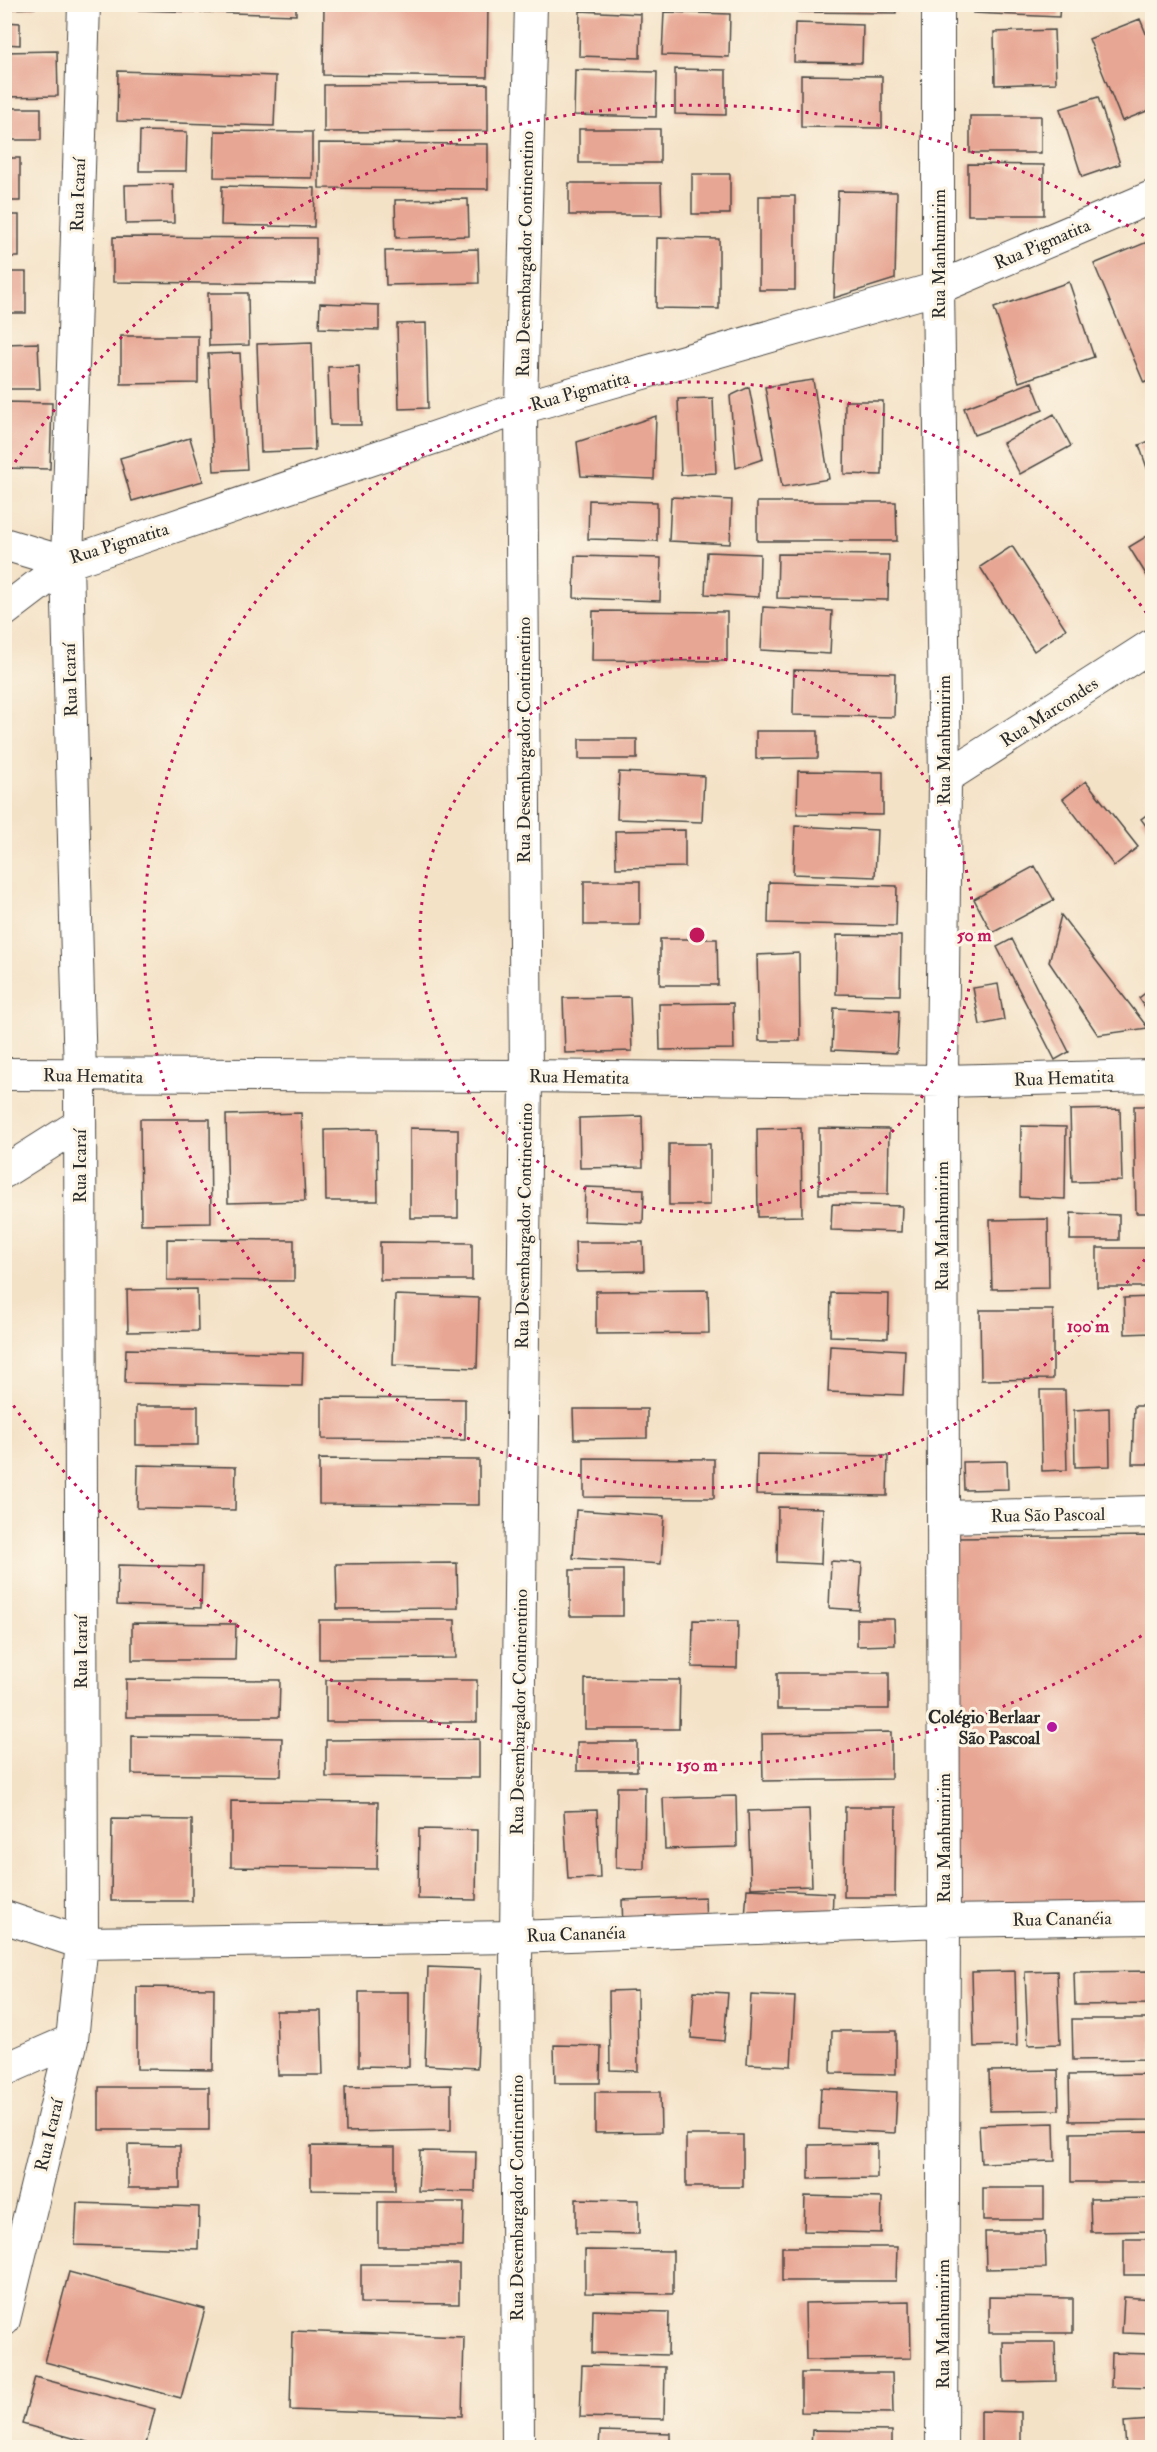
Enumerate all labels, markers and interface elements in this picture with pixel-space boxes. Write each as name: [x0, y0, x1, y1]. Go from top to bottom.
street label: Rua Desembargador Continentino: [512, 130, 539, 377]
street label: Rua Icaraí: [66, 157, 91, 232]
street label: Rua Manhumirim: [928, 189, 951, 319]
street label: Rua Pigmatita: [991, 214, 1094, 275]
street label: Rua Pigmatita: [528, 366, 633, 417]
street label: Rua Pigmatita: [67, 517, 172, 569]
street label: Rua Desembargador Continentino: [513, 617, 536, 863]
street label: Rua Icaraí: [58, 641, 83, 717]
street label: Rua Marcondes: [996, 672, 1103, 753]
street label: Rua Manhumirim: [933, 675, 956, 805]
text: 50 m: [957, 924, 992, 947]
centre of rings: [687, 925, 707, 945]
street label: Rua Hematita: [43, 1064, 144, 1089]
street label: Rua Hematita: [529, 1065, 630, 1090]
street label: Rua Hematita: [1013, 1065, 1115, 1092]
street label: Rua Desembargador Continentino: [511, 1102, 538, 1349]
street label: Rua Icaraí: [69, 1128, 92, 1203]
street label: Rua Manhumirim: [931, 1161, 954, 1291]
text: 100 m: [1067, 1315, 1110, 1338]
street label: Rua São Pascoal: [991, 1503, 1106, 1528]
street label: Rua Desembargador Continentino: [506, 1588, 533, 1835]
street label: Rua Icaraí: [70, 1614, 93, 1689]
place label: Colégio Berlaar São Pascoal: [928, 1706, 1040, 1750]
marker: Colégio Berlaar São Pascoal: [1045, 1720, 1059, 1734]
text: 150 m: [676, 1754, 719, 1777]
street label: Rua Manhumirim: [933, 1773, 956, 1903]
street label: Rua Cananéia: [1012, 1907, 1112, 1932]
street label: Rua Cananéia: [526, 1921, 627, 1948]
street label: Rua Desembargador Continentino: [506, 2075, 529, 2321]
street label: Rua Icaraí: [30, 2095, 69, 2174]
street label: Rua Manhumirim: [932, 2259, 955, 2389]

